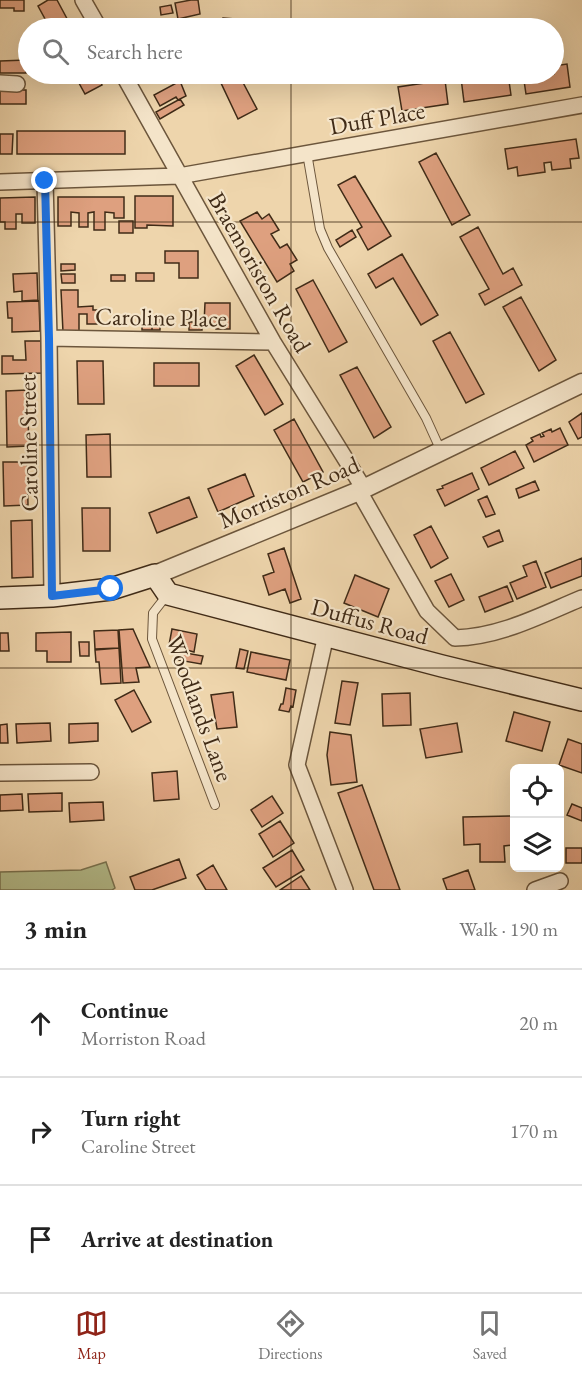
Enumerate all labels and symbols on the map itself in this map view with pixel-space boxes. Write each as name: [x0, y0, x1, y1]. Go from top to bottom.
street label: Duff Place: [327, 94, 427, 142]
route end: [31, 167, 57, 193]
street label: Braemoriston Road: [201, 186, 319, 359]
street label: Caroline Place: [95, 300, 227, 334]
street label: Caroline Street: [11, 374, 45, 512]
street label: Morriston Road: [214, 448, 365, 536]
route start: [97, 575, 123, 601]
street label: Duffus Road: [308, 591, 433, 652]
street label: Woodlands Lane: [159, 630, 241, 786]

